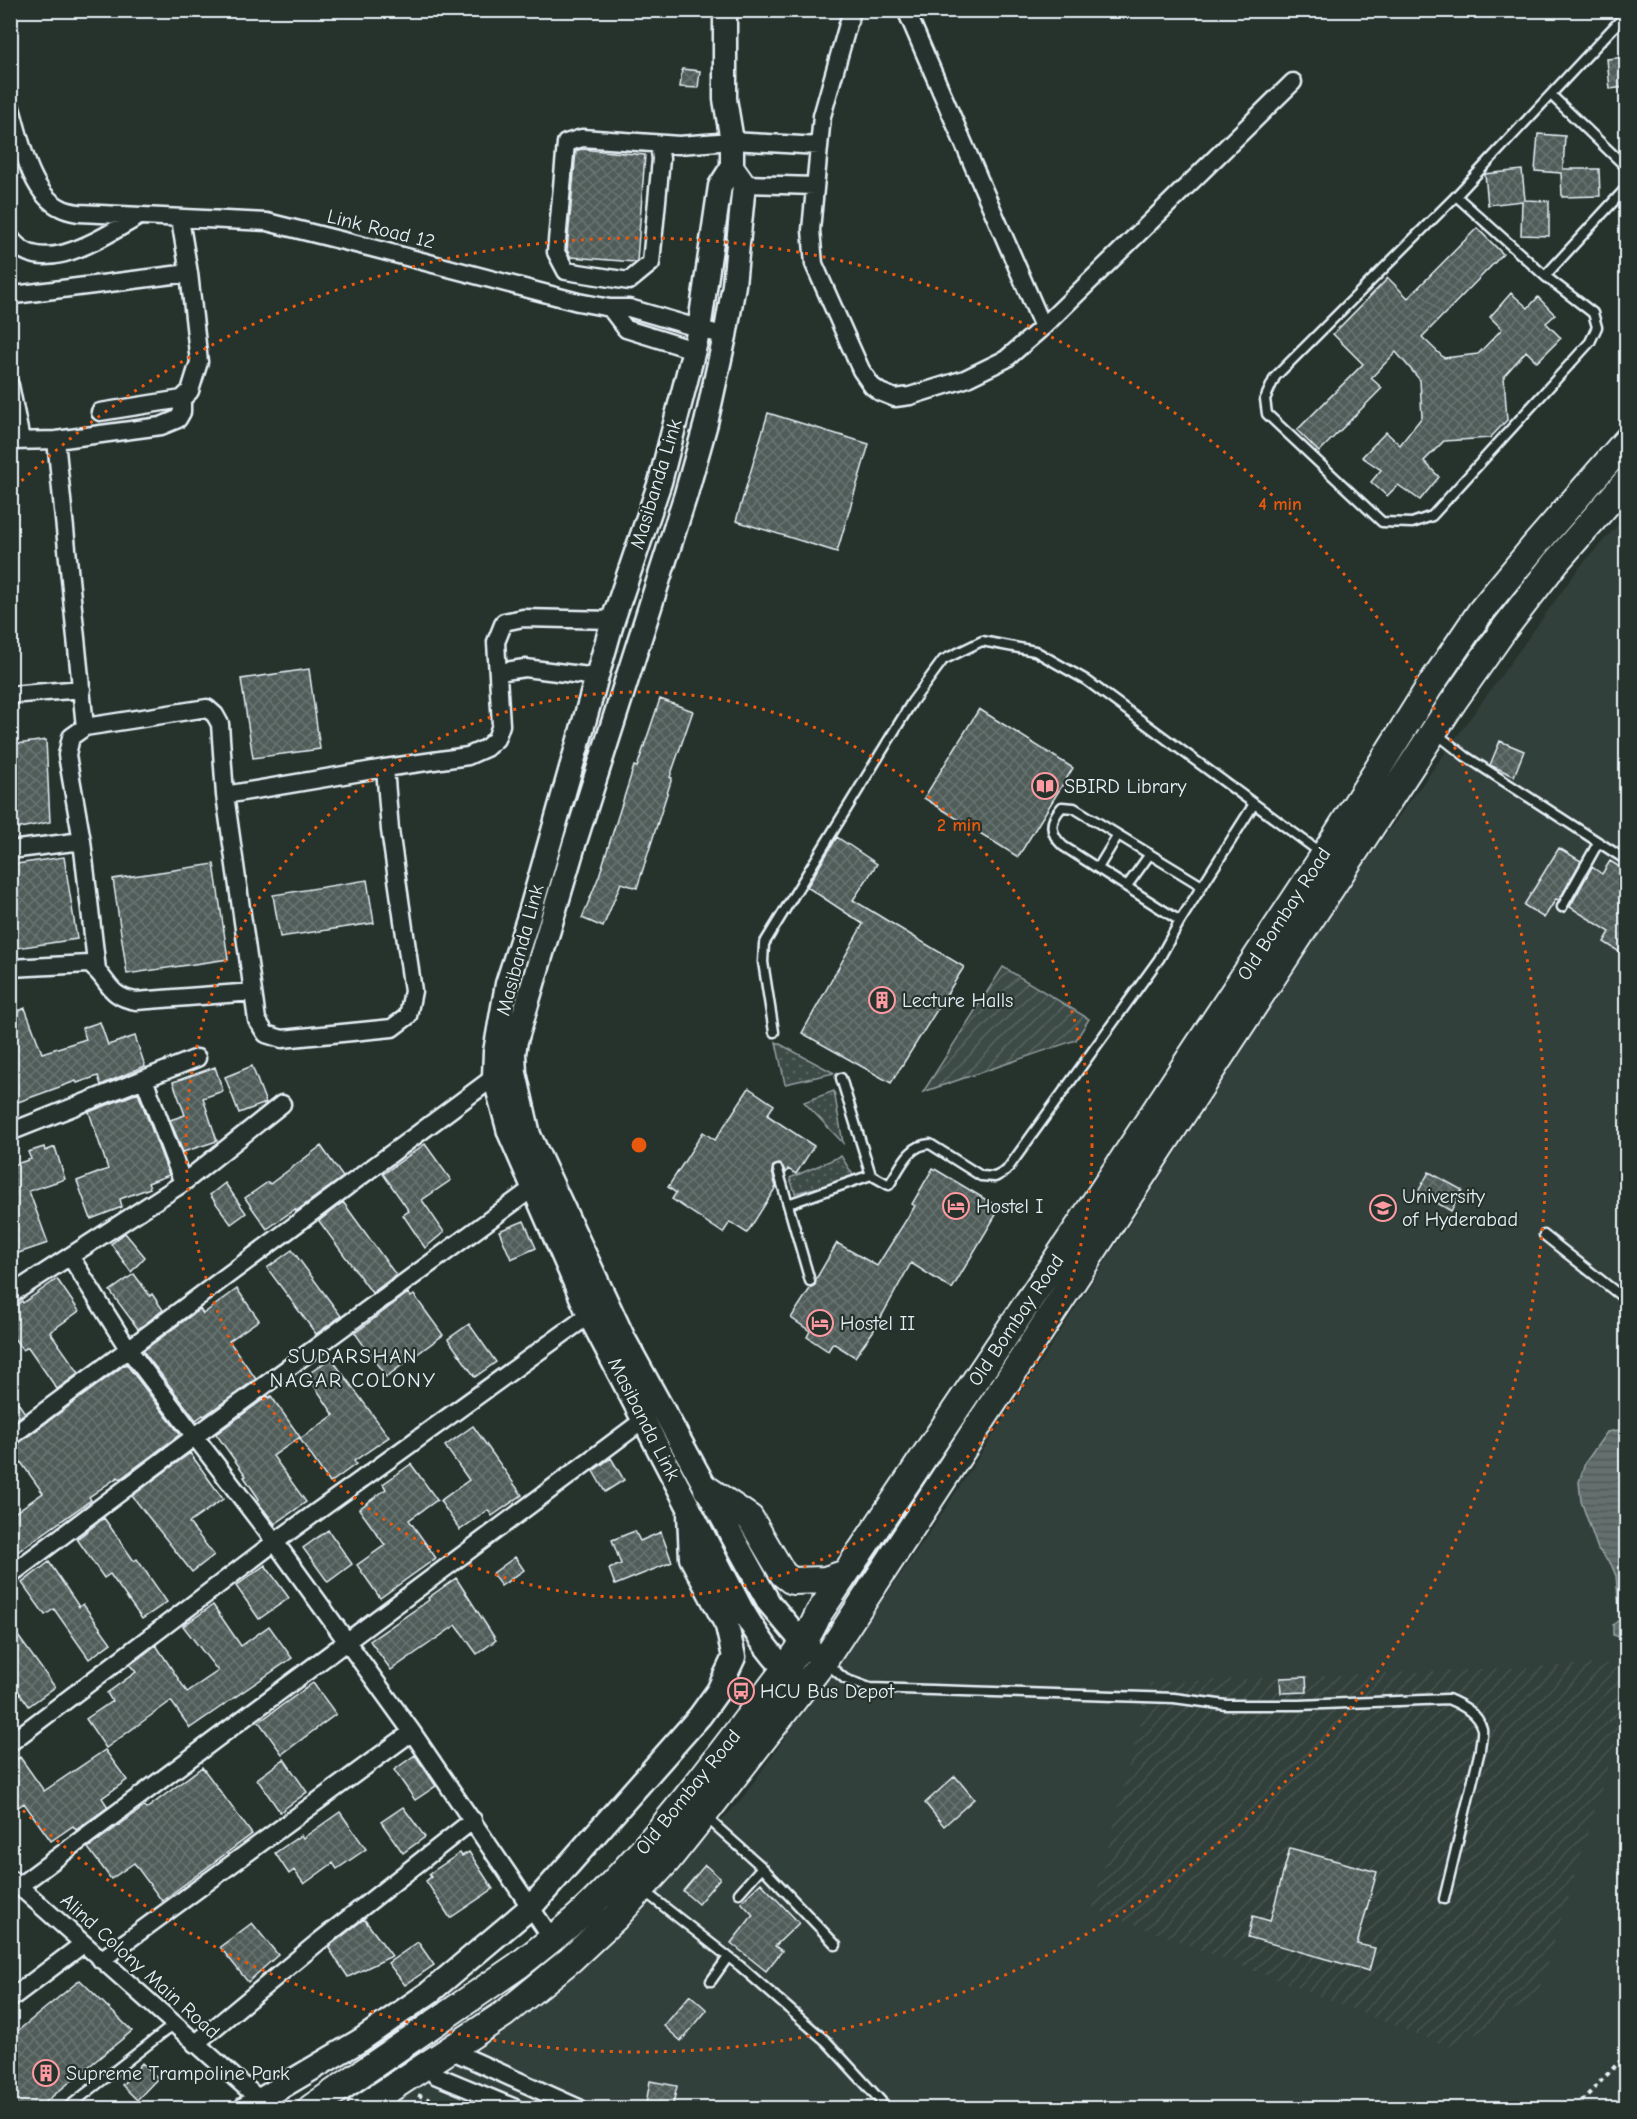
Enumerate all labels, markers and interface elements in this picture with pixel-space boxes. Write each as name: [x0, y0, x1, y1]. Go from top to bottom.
street label: Link Road 12: [325, 205, 437, 253]
street label: Masibanda Link: [625, 416, 687, 552]
text: 4 min: [1258, 494, 1302, 515]
library icon: SBIRD Library: [1030, 771, 1060, 801]
place label: SBIRD Library: [1064, 775, 1187, 798]
text: 2 min: [937, 815, 981, 836]
street label: Old Bombay Road: [1232, 843, 1336, 985]
street label: Masibanda Link: [491, 882, 549, 1018]
building icon: Lecture Halls: [867, 985, 897, 1015]
place label: Lecture Halls: [902, 989, 1013, 1012]
centre of rings: [629, 1135, 649, 1155]
place label: University of Hyderabad: [1402, 1185, 1518, 1231]
hotel icon: Hostel I: [941, 1191, 971, 1221]
school or university icon: University of Hyderabad: [1368, 1193, 1398, 1223]
place label: Hostel I: [976, 1195, 1043, 1218]
street label: Old Bombay Road: [963, 1250, 1069, 1390]
hotel icon: Hostel II: [805, 1308, 835, 1338]
place label: Hostel II: [840, 1312, 915, 1335]
district label: SUDARSHAN NAGAR COLONY: [270, 1344, 436, 1392]
street label: Masibanda Link: [603, 1354, 685, 1485]
bus stop icon: HCU Bus Depot: [726, 1676, 756, 1706]
place label: HCU Bus Depot: [760, 1680, 895, 1703]
street label: Old Bombay Road: [631, 1725, 745, 1859]
street label: Alind Colony Main Road: [56, 1889, 224, 2043]
building icon: Supreme Trampoline Park: [31, 2058, 61, 2088]
place label: Supreme Trampoline Park: [66, 2062, 290, 2085]

